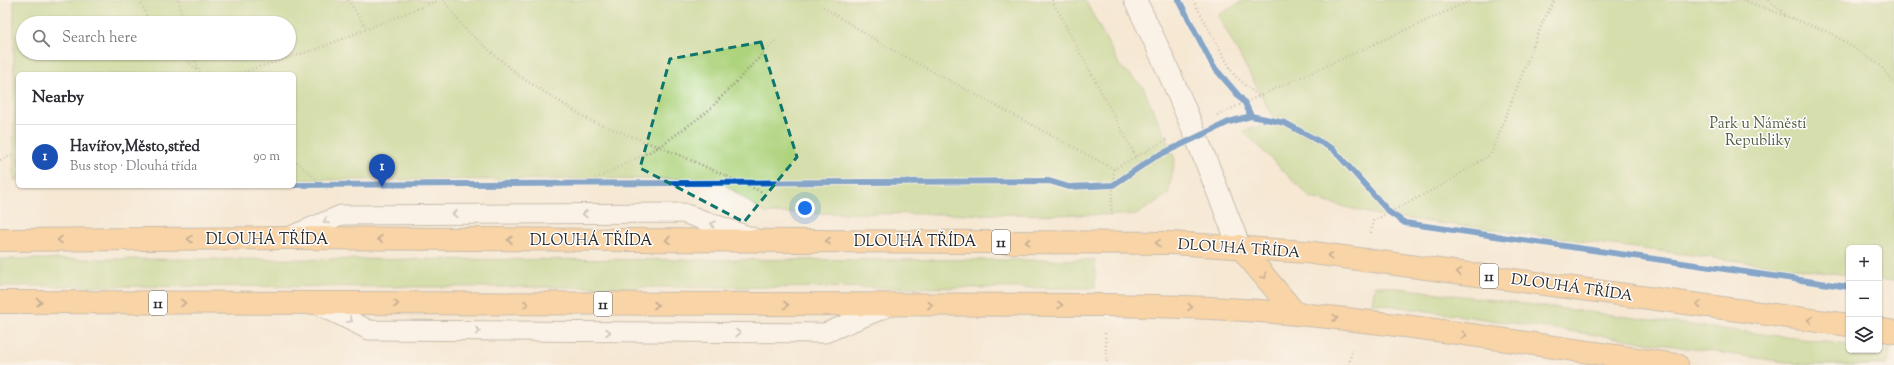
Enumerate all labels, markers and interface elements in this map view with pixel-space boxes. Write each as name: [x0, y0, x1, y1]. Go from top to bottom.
search box: [16, 16, 296, 60]
icon: search: [30, 27, 52, 49]
text: Search here: [62, 28, 137, 49]
text: Nearby: [32, 86, 84, 110]
park label: Park u Náměstí Republiky: [1709, 114, 1807, 152]
text: Havířov,Město,střed: [70, 137, 200, 158]
text: 1: [43, 148, 47, 166]
text: 90 m: [253, 148, 280, 166]
pin: 1: [369, 154, 395, 187]
text: Bus stop · Dlouhá třída: [70, 158, 197, 176]
your location: [795, 198, 815, 218]
one-way arrow: [452, 210, 458, 218]
one-way arrow: [582, 210, 588, 218]
one-way arrow: [323, 216, 330, 224]
one-way arrow: [710, 220, 717, 228]
street label: DLOUHÁ TŘÍDA: [206, 229, 328, 251]
street label: DLOUHÁ TŘÍDA: [530, 230, 652, 252]
road number: 11: [992, 230, 1010, 254]
street label: DLOUHÁ TŘÍDA: [854, 231, 976, 253]
street label: DLOUHÁ TŘÍDA: [1177, 234, 1301, 264]
one-way arrow: [187, 235, 193, 243]
one-way arrow: [377, 235, 383, 243]
one-way arrow: [57, 236, 63, 244]
one-way arrow: [507, 236, 513, 244]
one-way arrow: [665, 236, 671, 245]
one-way arrow: [825, 237, 831, 245]
one-way arrow: [1025, 238, 1031, 246]
one-way arrow: [1155, 239, 1161, 247]
map controls: [1846, 245, 1882, 353]
button: +: [1846, 245, 1882, 281]
one-way arrow: [1327, 251, 1333, 260]
road number: 11: [1480, 264, 1498, 288]
one-way arrow: [1456, 268, 1462, 277]
street label: DLOUHÁ TŘÍDA: [1510, 269, 1634, 307]
one-way arrow: [1260, 272, 1267, 279]
button: −: [1846, 281, 1882, 317]
road number: 11: [149, 291, 167, 315]
road number: 11: [594, 292, 612, 316]
one-way arrow: [36, 298, 42, 306]
one-way arrow: [180, 299, 186, 307]
one-way arrow: [393, 300, 399, 308]
one-way arrow: [523, 300, 529, 308]
one-way arrow: [1696, 300, 1702, 309]
one-way arrow: [653, 301, 659, 309]
one-way arrow: [783, 301, 789, 309]
one-way arrow: [927, 301, 933, 309]
one-way arrow: [1057, 301, 1063, 309]
one-way arrow: [1187, 302, 1193, 311]
one-way arrow: [1332, 313, 1338, 322]
one-way arrow: [346, 316, 353, 323]
one-way arrow: [1807, 316, 1813, 325]
button: layers: [1846, 317, 1882, 353]
one-way arrow: [475, 327, 481, 335]
one-way arrow: [605, 328, 611, 336]
one-way arrow: [735, 328, 741, 337]
one-way arrow: [1460, 330, 1467, 339]

